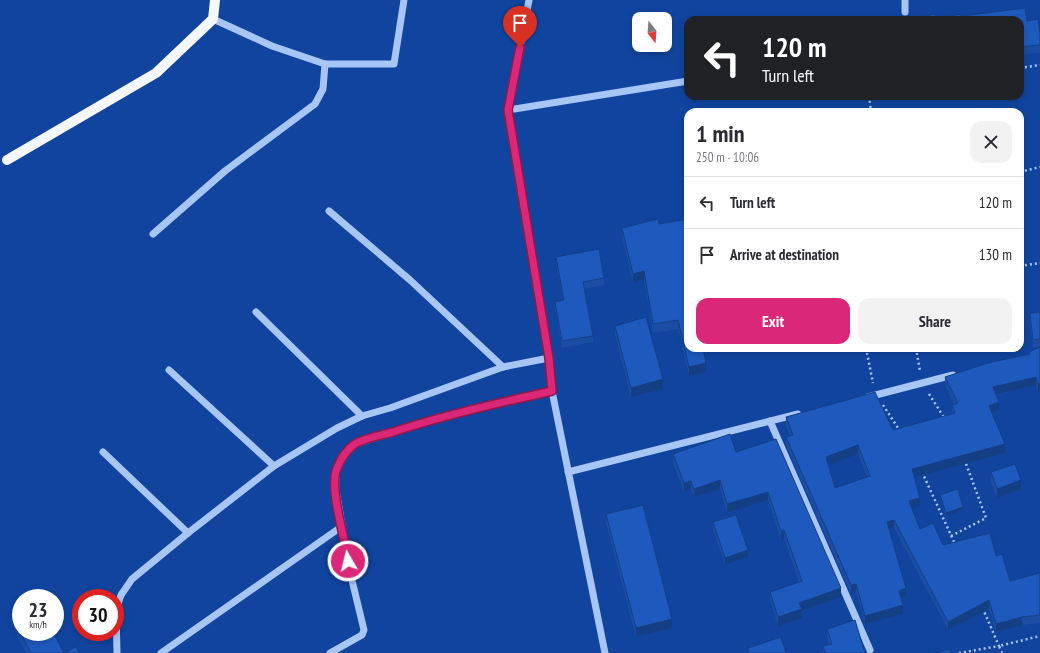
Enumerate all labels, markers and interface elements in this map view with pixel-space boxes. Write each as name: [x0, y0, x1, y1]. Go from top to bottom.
pin: [503, 6, 537, 47]
icon: arrive: [509, 12, 531, 34]
north arrow: [632, 12, 672, 52]
map controls: [632, 12, 672, 52]
text: 120 m: [762, 28, 826, 65]
icon: left: [696, 32, 748, 84]
text: Turn left: [762, 64, 814, 87]
text: 1 min: [696, 118, 744, 149]
button: close: [970, 121, 1012, 163]
text: 250 m · 10:06: [696, 149, 759, 166]
icon: left: [696, 192, 718, 214]
text: Turn left: [730, 193, 775, 212]
text: 120 m: [979, 193, 1012, 212]
icon: arrive: [696, 244, 718, 266]
text: Arrive at destination: [730, 245, 839, 264]
text: 130 m: [979, 245, 1012, 264]
button: Exit: [696, 298, 850, 344]
button: Share: [858, 298, 1012, 344]
position arrow: [327, 540, 369, 582]
speed limit sign: 30: [72, 589, 124, 641]
text: 23: [28, 597, 48, 623]
text: km/h: [29, 618, 47, 631]

